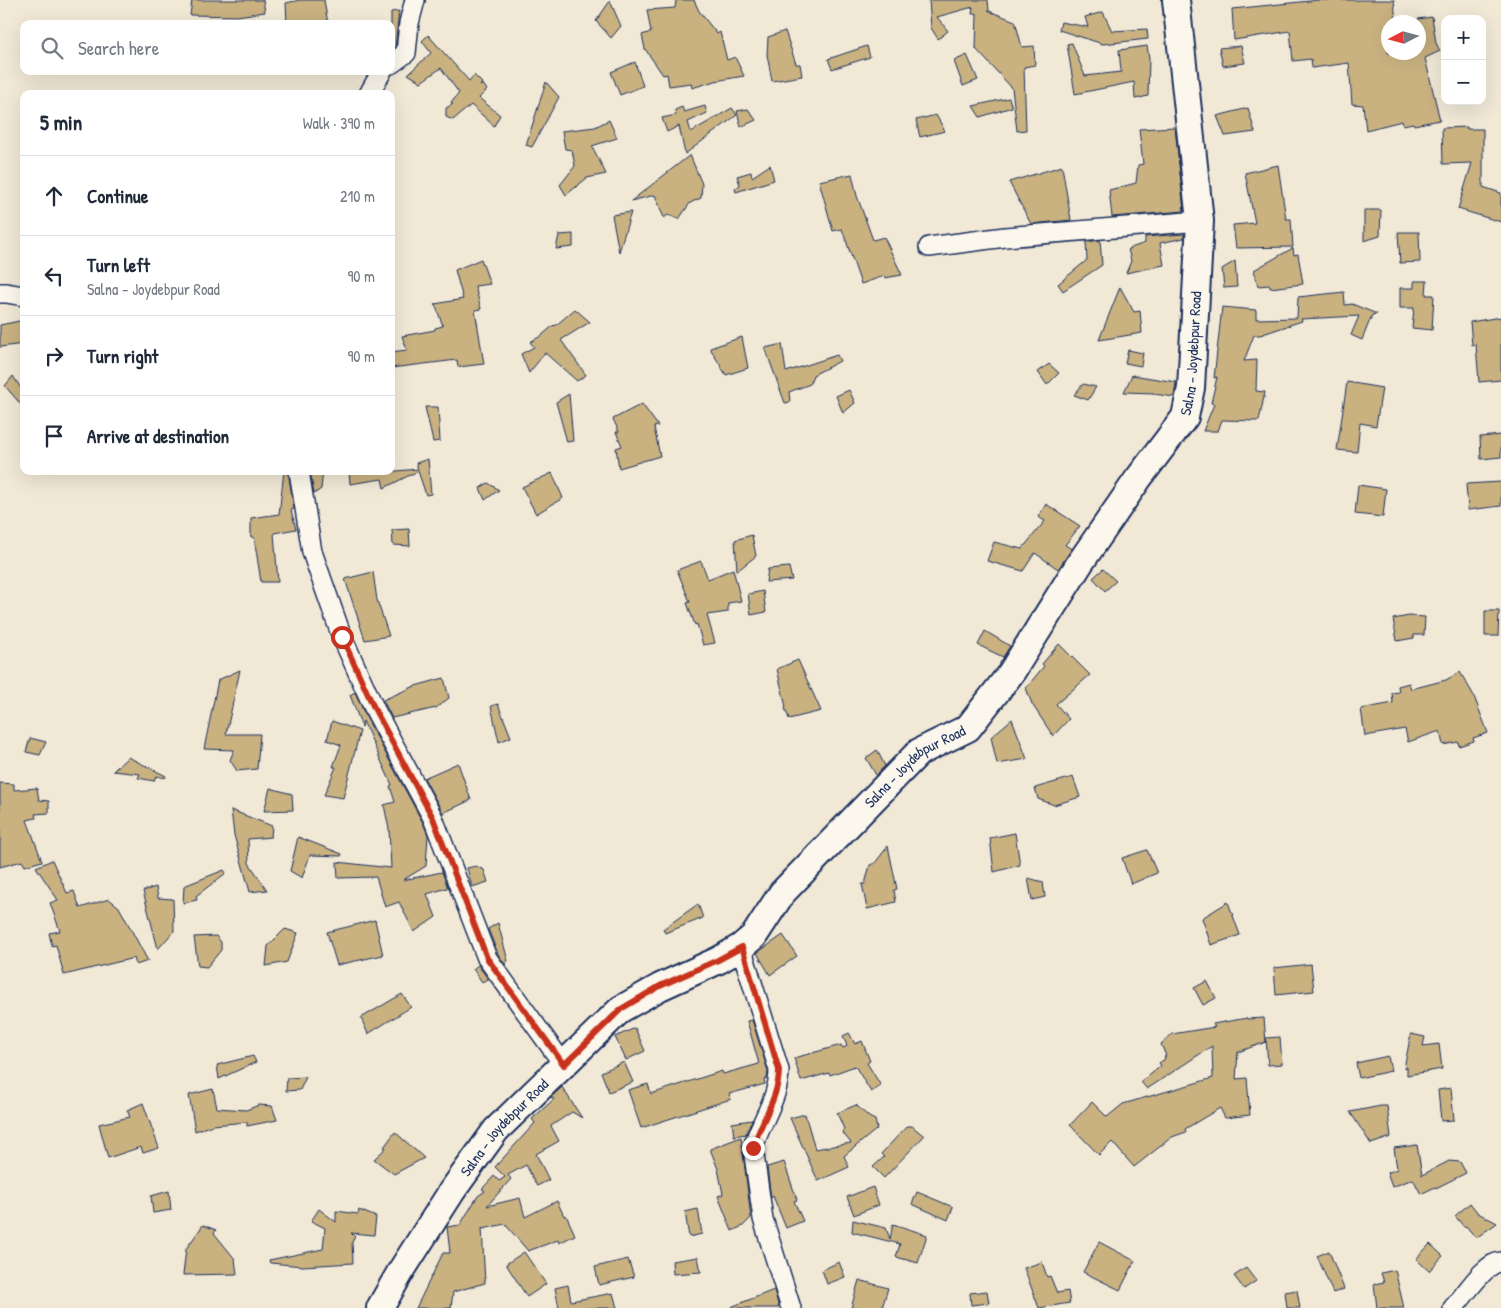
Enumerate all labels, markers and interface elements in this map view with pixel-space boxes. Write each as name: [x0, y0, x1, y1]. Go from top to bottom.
north arrow: [1381, 15, 1426, 60]
map controls: [1441, 15, 1486, 105]
button: +: [1441, 15, 1486, 60]
search box: [20, 20, 395, 75]
icon: search: [38, 34, 66, 62]
text: Search here: [78, 35, 159, 61]
button: −: [1441, 60, 1486, 105]
text: 5 min: [40, 108, 82, 137]
text: Walk · 390 m: [303, 112, 375, 134]
icon: ahead: [40, 182, 68, 210]
text: Continue: [87, 183, 148, 209]
text: 210 m: [340, 185, 375, 207]
text: Turn left: [87, 252, 150, 278]
icon: left: [40, 262, 68, 290]
text: 90 m: [347, 265, 375, 287]
text: Salna - Joydebpur Road: [87, 278, 220, 300]
street label: Salna - Joydebpur Road: [1175, 291, 1206, 417]
icon: right: [40, 342, 68, 370]
text: Turn right: [87, 343, 158, 369]
text: 90 m: [347, 345, 375, 367]
icon: arrive: [40, 422, 68, 450]
text: Arrive at destination: [87, 423, 229, 449]
route start: [331, 626, 354, 649]
street label: Salna - Joydebpur Road: [859, 720, 969, 812]
street label: Salna - Joydebpur Road: [455, 1074, 553, 1180]
route end: [742, 1137, 765, 1160]

